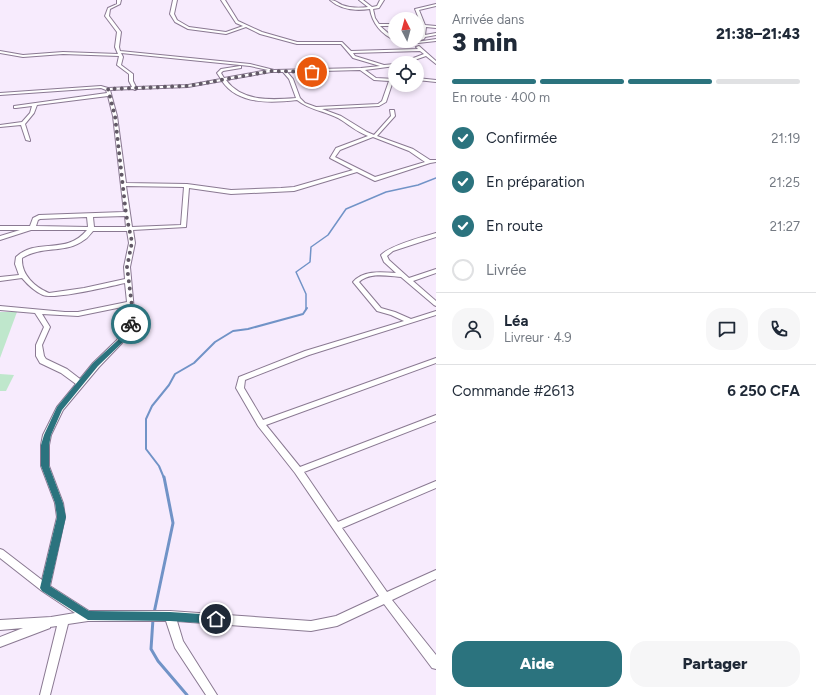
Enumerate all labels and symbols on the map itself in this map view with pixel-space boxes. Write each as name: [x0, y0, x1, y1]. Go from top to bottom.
north arrow: [388, 12, 424, 48]
pin: [295, 55, 329, 89]
courier: [111, 304, 151, 344]
pin: [199, 602, 233, 636]

